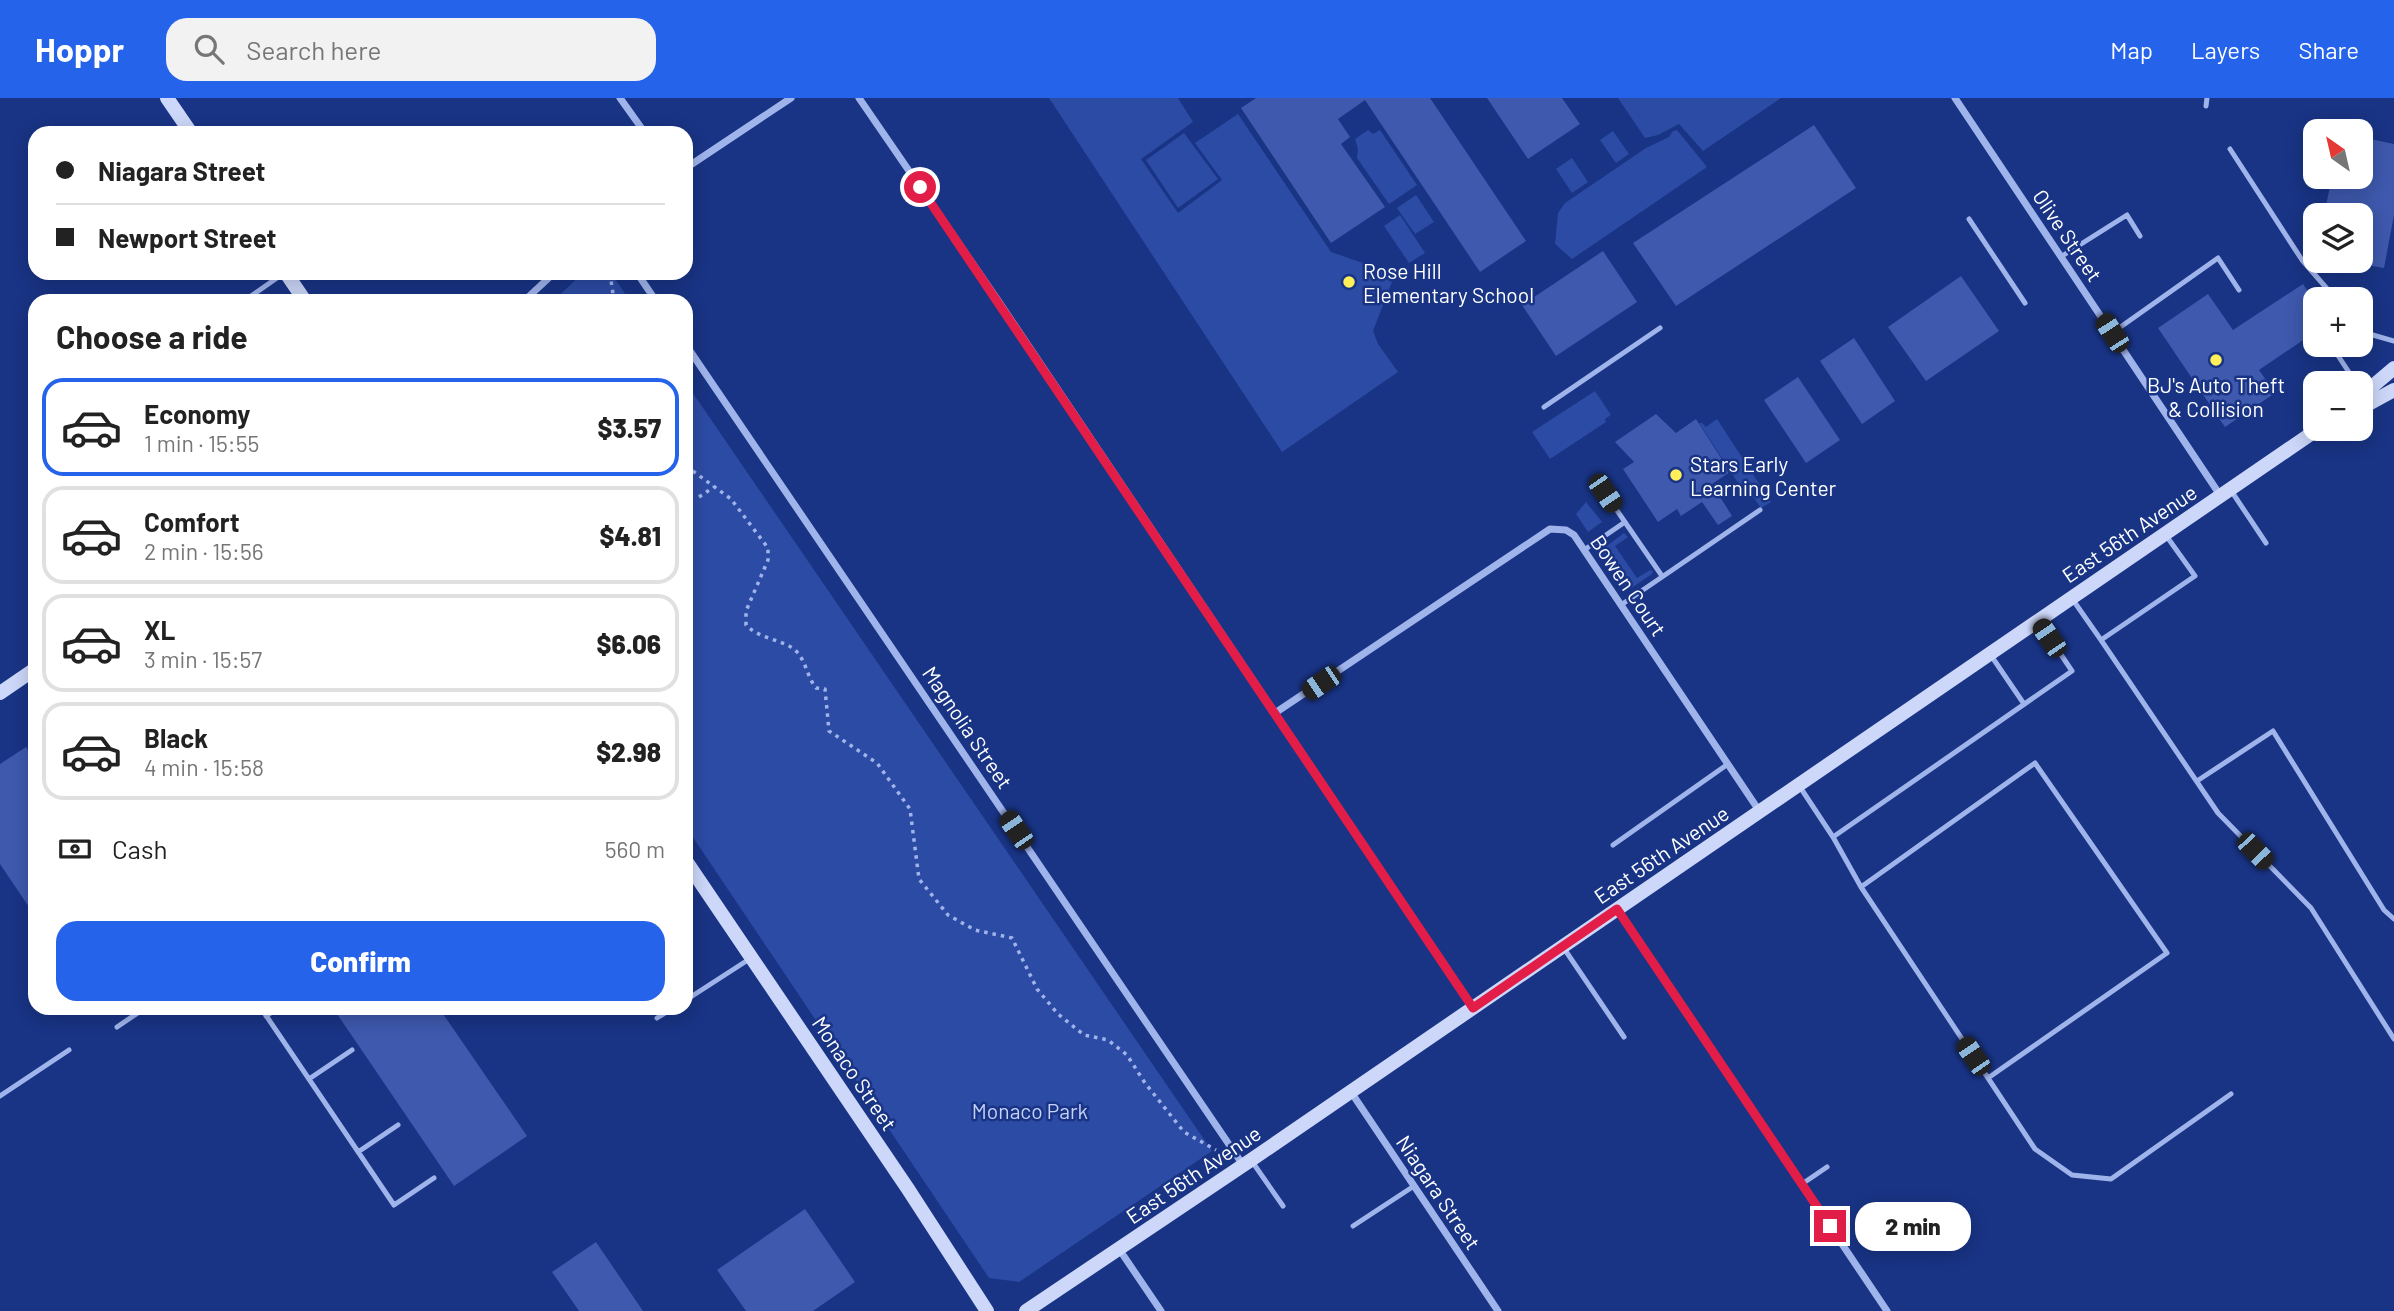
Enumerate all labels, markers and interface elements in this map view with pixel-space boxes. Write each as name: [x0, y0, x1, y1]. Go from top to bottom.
search box: [166, 18, 656, 81]
text: Hoppr: [35, 29, 124, 69]
icon: search: [190, 30, 228, 68]
text: Search here: [246, 34, 381, 65]
text: Map: [2110, 35, 2153, 64]
text: Layers: [2191, 35, 2260, 64]
text: Share: [2298, 35, 2359, 64]
north arrow: [2303, 119, 2373, 189]
map controls: [2303, 119, 2373, 441]
text: Niagara Street: [98, 155, 266, 186]
route start: [904, 171, 936, 203]
street label: Olive Street: [2028, 184, 2108, 286]
button: layers: [2303, 203, 2373, 273]
text: Newport Street: [98, 222, 276, 253]
place label: Rose Hill Elementary School: [1363, 258, 1534, 307]
marker: Rose Hill Elementary School: [1341, 274, 1357, 290]
button: +: [2303, 287, 2373, 357]
car: [2092, 310, 2133, 356]
text: Choose a ride: [56, 317, 248, 355]
marker: BJ's Auto Theft & Collision: [2208, 352, 2224, 368]
button: −: [2303, 371, 2373, 441]
place label: BJ's Auto Theft & Collision: [2147, 372, 2285, 421]
icon: car: [60, 396, 123, 459]
text: Economy: [144, 398, 250, 429]
text: $3.57: [598, 412, 661, 443]
text: 1 min · 15:55: [144, 429, 259, 457]
place label: Stars Early Learning Center: [1690, 451, 1837, 500]
marker: Stars Early Learning Center: [1668, 467, 1684, 483]
car: [1585, 470, 1626, 516]
street label: East 56th Avenue: [2057, 479, 2201, 587]
icon: car: [60, 504, 123, 567]
text: Comfort: [144, 506, 240, 537]
text: $4.81: [599, 520, 661, 551]
street label: Bowen Court: [1586, 530, 1672, 640]
text: 2 min · 15:56: [144, 537, 264, 565]
icon: car: [60, 612, 123, 675]
text: XL: [144, 614, 175, 645]
car: [2029, 615, 2070, 661]
text: $6.06: [596, 628, 661, 659]
text: 3 min · 15:57: [144, 645, 262, 673]
street label: Magnolia Street: [918, 661, 1018, 793]
car: [1298, 663, 1345, 703]
icon: car: [60, 720, 123, 783]
text: Black: [144, 722, 208, 753]
text: $2.98: [596, 736, 661, 767]
text: 4 min · 15:58: [144, 753, 264, 781]
street label: East 56th Avenue: [1589, 800, 1733, 908]
car: [996, 807, 1037, 853]
car: [2233, 829, 2278, 873]
icon: cash: [56, 830, 94, 868]
text: Cash: [112, 833, 167, 864]
text: 560 m: [605, 835, 665, 863]
button: Confirm: [56, 921, 665, 1001]
street label: Monaco Street: [808, 1011, 902, 1135]
car: [1953, 1033, 1994, 1079]
park label: Monaco Park: [972, 1098, 1088, 1123]
street label: East 56th Avenue: [1121, 1120, 1265, 1228]
street label: Niagara Street: [1392, 1130, 1486, 1254]
callout: 2 min: [1854, 1202, 1970, 1250]
route end: [1814, 1210, 1846, 1242]
text: 2 min: [1885, 1212, 1941, 1240]

